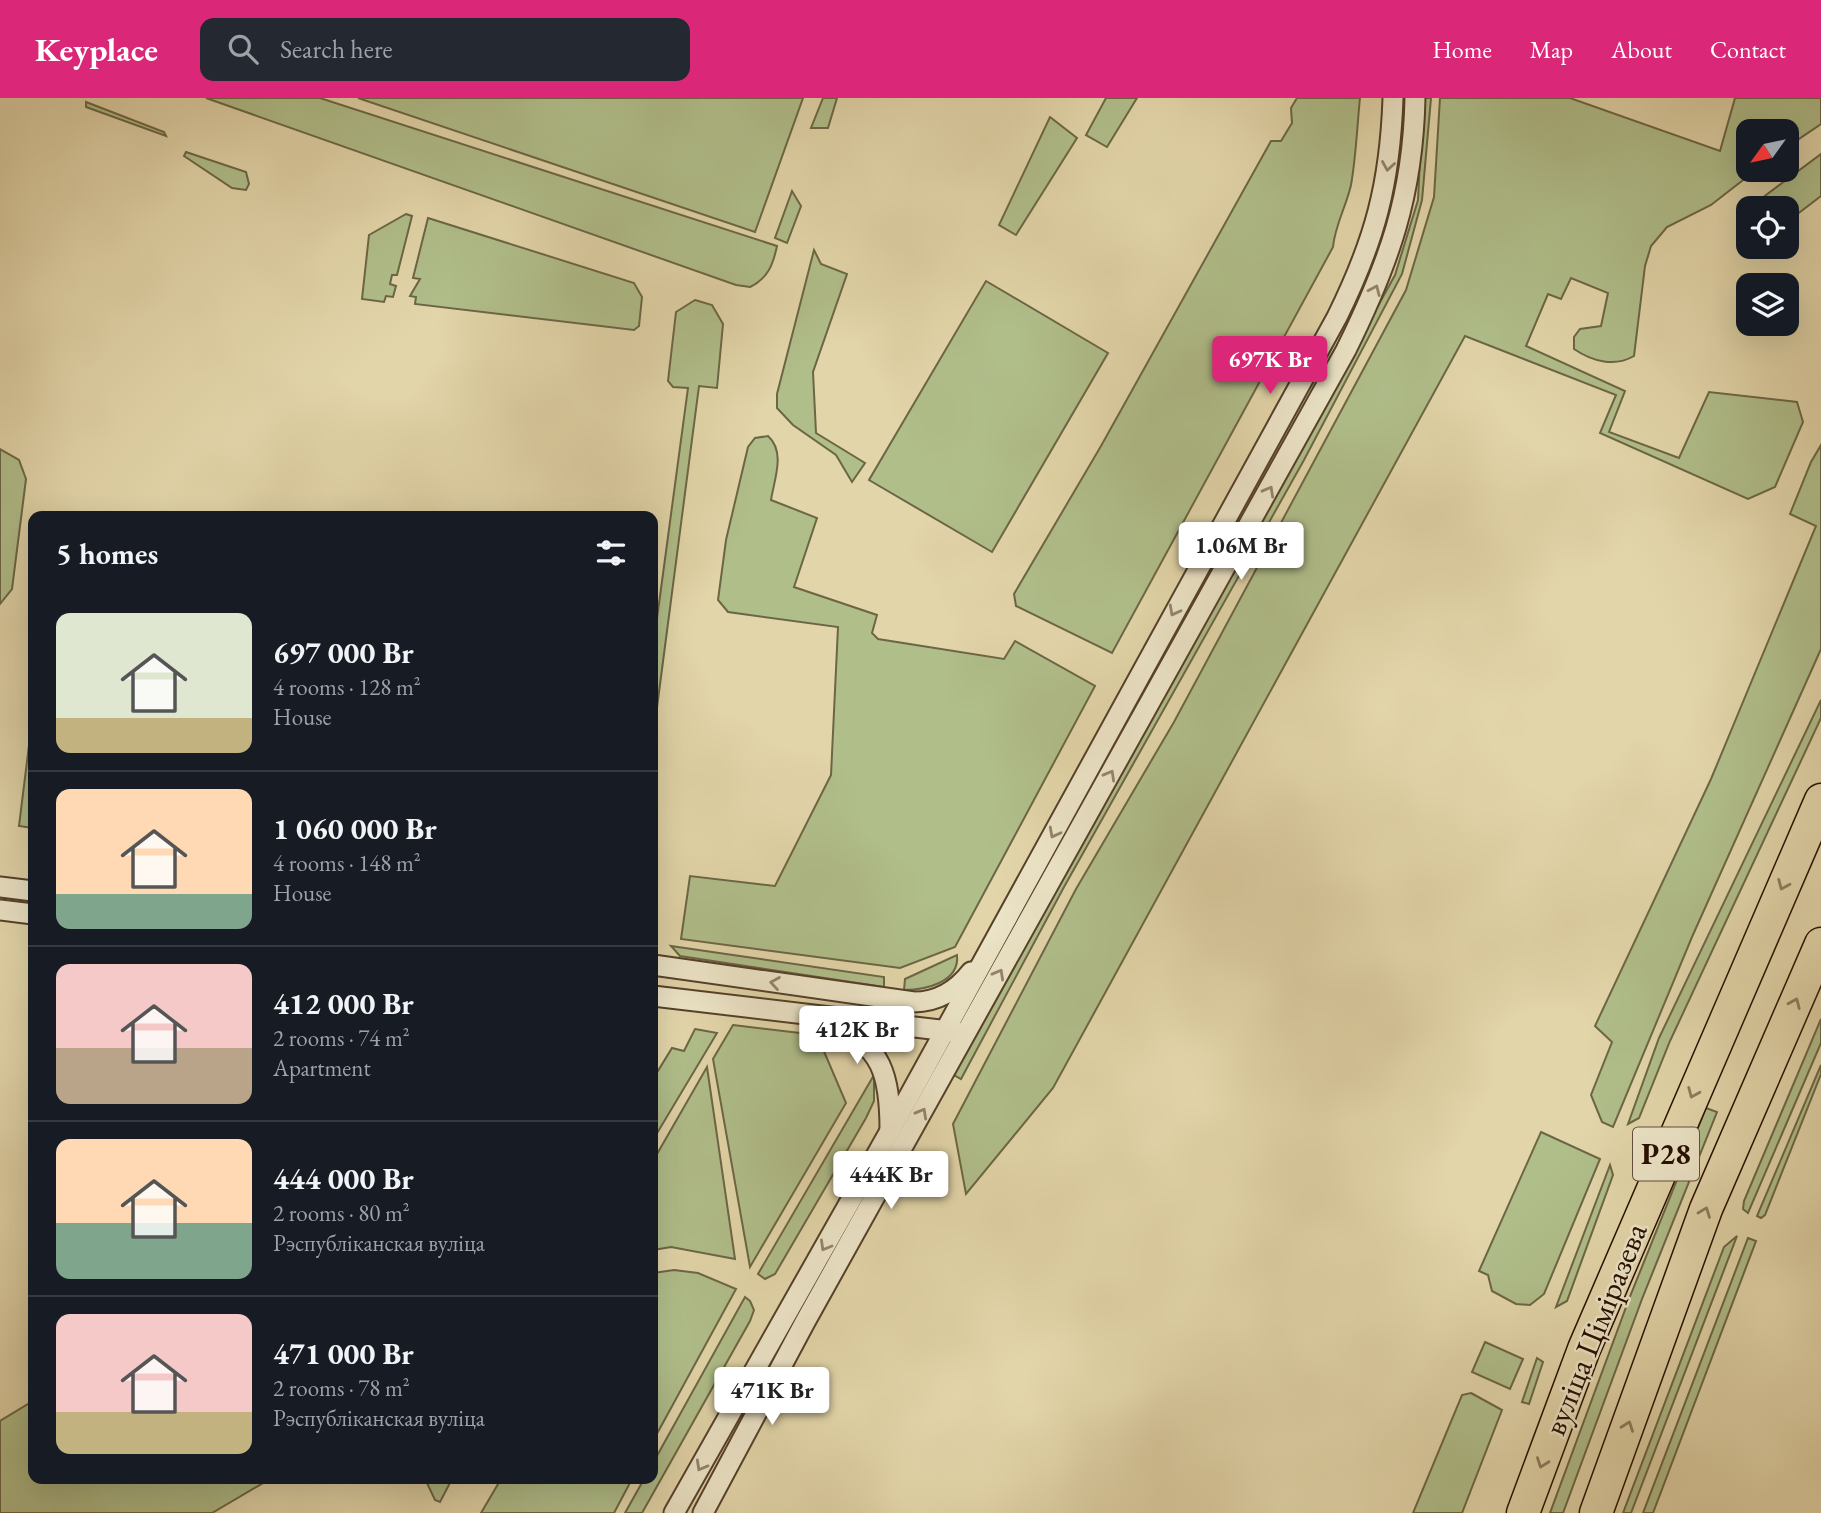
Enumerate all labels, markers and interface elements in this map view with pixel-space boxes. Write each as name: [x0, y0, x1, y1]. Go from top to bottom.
search box: [200, 18, 690, 81]
text: Keyplace: [35, 28, 158, 71]
icon: search: [224, 30, 262, 68]
text: Search here: [280, 32, 393, 66]
text: Home: [1432, 34, 1492, 65]
text: Map: [1530, 34, 1573, 65]
text: About: [1611, 34, 1672, 65]
text: Contact: [1710, 34, 1786, 65]
north arrow: [1736, 119, 1799, 182]
map controls: [1736, 119, 1799, 336]
one-way arrow: [1381, 160, 1396, 172]
button: locate: [1736, 196, 1799, 259]
button: layers: [1736, 273, 1799, 336]
one-way arrow: [1367, 285, 1381, 297]
pin: 697K Br: [1205, 336, 1335, 396]
text: 697K Br: [1228, 344, 1312, 374]
one-way arrow: [1261, 485, 1274, 498]
pin: 1.06M Br: [1169, 522, 1313, 582]
text: 1.06M Br: [1195, 530, 1287, 560]
text: 5 homes: [56, 534, 158, 573]
icon: filters: [592, 534, 630, 572]
one-way arrow: [1169, 604, 1182, 616]
text: 697 000 Br: [273, 633, 414, 672]
icon: home: [112, 641, 196, 725]
text: 4 rooms · 128 m²: [273, 672, 421, 702]
text: House: [273, 702, 332, 732]
one-way arrow: [1102, 770, 1115, 782]
text: 1 060 000 Br: [273, 809, 437, 848]
icon: home: [112, 817, 196, 901]
one-way arrow: [1049, 826, 1062, 838]
text: 4 rooms · 148 m²: [273, 848, 421, 878]
one-way arrow: [1777, 877, 1791, 890]
text: House: [273, 878, 332, 908]
one-way arrow: [991, 968, 1004, 981]
one-way arrow: [769, 976, 781, 991]
text: 412 000 Br: [273, 984, 414, 1023]
icon: home: [112, 992, 196, 1076]
one-way arrow: [1787, 998, 1801, 1010]
pin: 412K Br: [792, 1006, 922, 1066]
text: 412K Br: [815, 1014, 899, 1044]
text: 2 rooms · 74 m²: [273, 1023, 410, 1053]
text: Apartment: [273, 1053, 371, 1083]
one-way arrow: [1687, 1086, 1701, 1099]
one-way arrow: [914, 1108, 927, 1121]
road number: Р28: [1633, 1128, 1699, 1180]
pin: 444K Br: [826, 1152, 956, 1211]
text: 444 000 Br: [273, 1159, 414, 1198]
text: 444K Br: [849, 1159, 933, 1189]
icon: home: [112, 1167, 196, 1251]
text: 2 rooms · 80 m²: [273, 1198, 410, 1228]
one-way arrow: [1697, 1207, 1711, 1219]
street label: вуліца Ціміразева: [1533, 1217, 1657, 1441]
text: Рэспубліканская вуліца: [273, 1228, 485, 1258]
one-way arrow: [820, 1239, 833, 1252]
text: 471 000 Br: [273, 1334, 414, 1373]
icon: home: [112, 1342, 196, 1426]
pin: 471K Br: [707, 1368, 837, 1427]
text: 2 rooms · 78 m²: [273, 1373, 410, 1403]
text: 471K Br: [730, 1375, 814, 1405]
text: Рэспубліканская вуліца: [273, 1403, 485, 1433]
one-way arrow: [1619, 1420, 1633, 1432]
one-way arrow: [1536, 1456, 1550, 1468]
one-way arrow: [696, 1458, 709, 1471]

